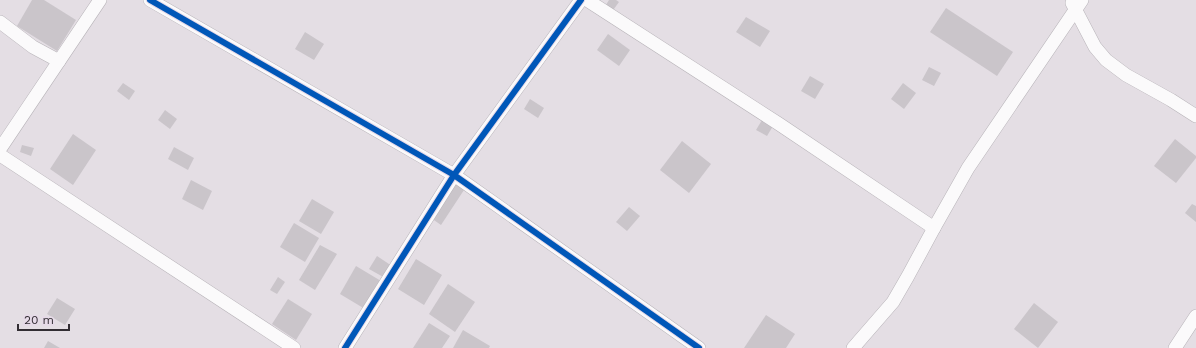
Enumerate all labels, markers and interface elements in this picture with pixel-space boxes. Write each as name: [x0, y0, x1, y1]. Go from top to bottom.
scale bar: [18, 306, 69, 332]
text: 20 m: [24, 313, 54, 327]

